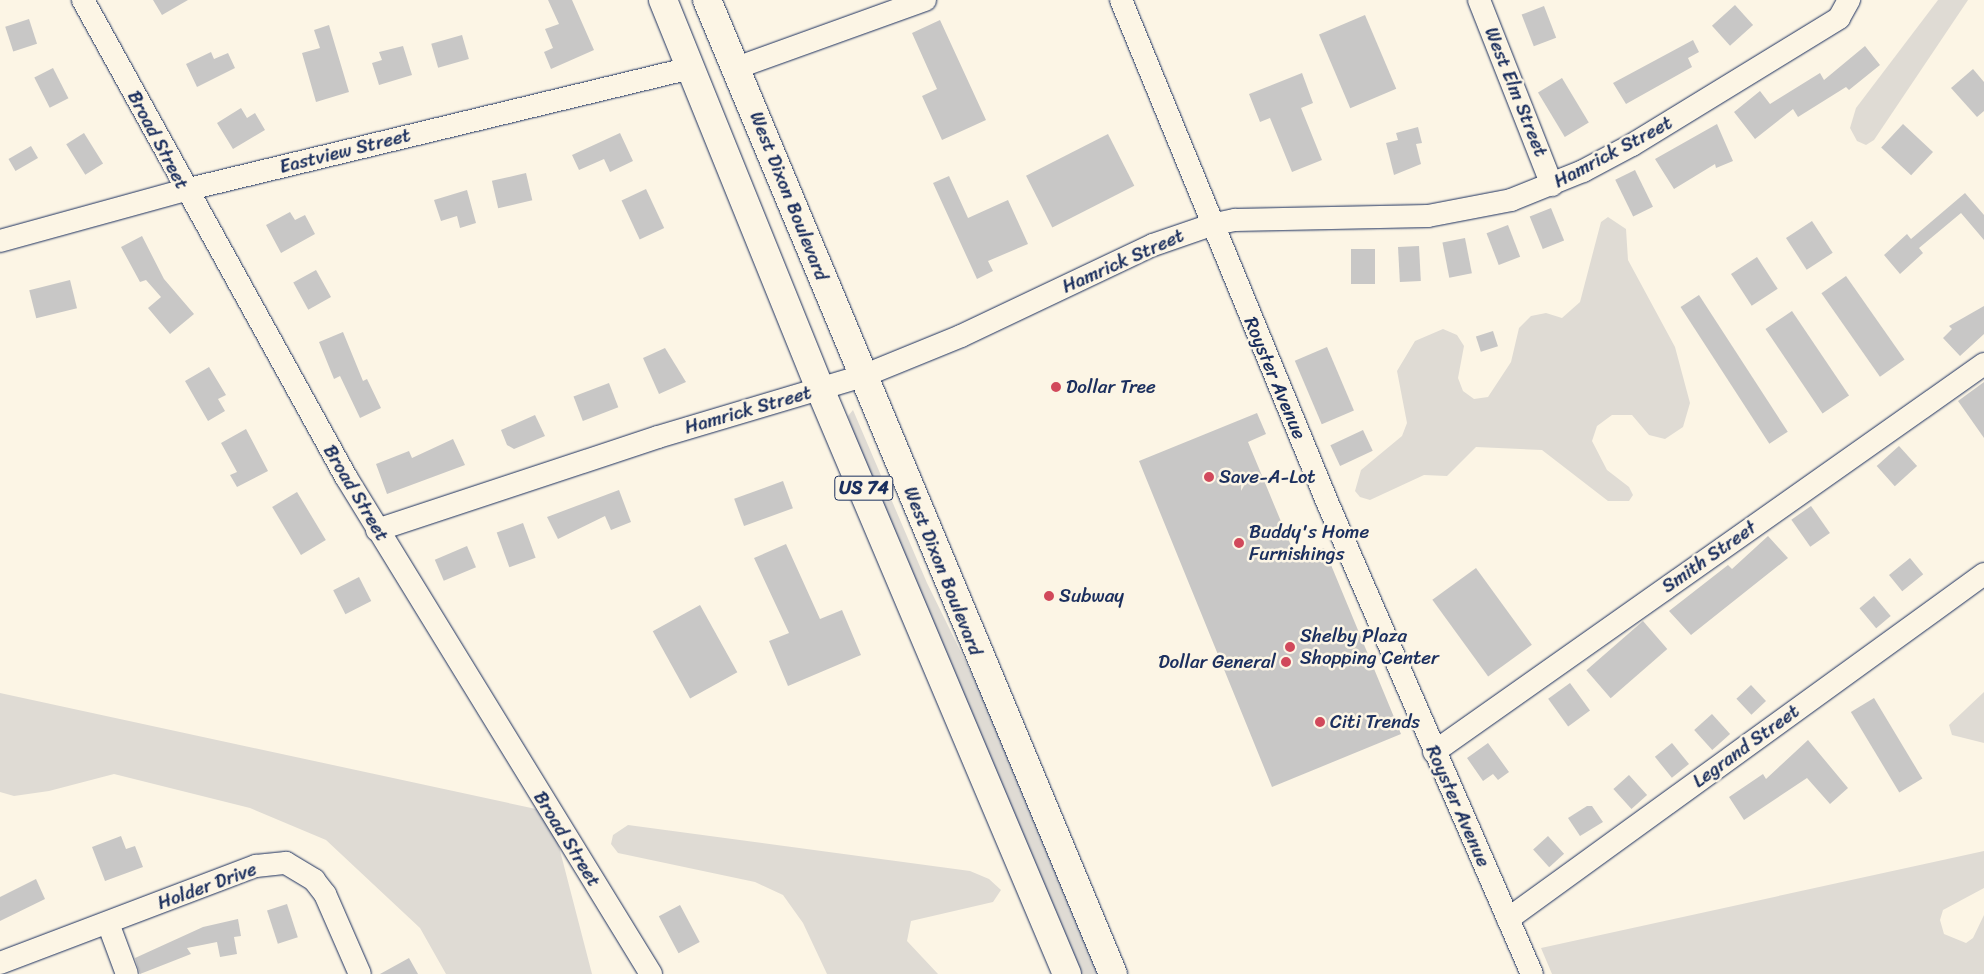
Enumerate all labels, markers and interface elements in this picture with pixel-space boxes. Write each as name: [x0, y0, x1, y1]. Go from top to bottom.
street label: West Elm Street: [1480, 24, 1552, 160]
street label: Broad Street: [122, 86, 194, 194]
street label: West Dixon Boulevard: [745, 108, 833, 284]
street label: Hamrick Street: [1550, 111, 1676, 193]
street label: Eastview Street: [277, 124, 413, 178]
street label: Hamrick Street: [1059, 224, 1187, 298]
street label: Royster Avenue: [1239, 313, 1311, 443]
place label: Dollar Tree: [1066, 376, 1156, 398]
street label: Hamrick Street: [682, 381, 814, 439]
marker: Dollar Tree: [1050, 381, 1062, 393]
street label: Broad Street: [318, 440, 394, 546]
place label: Save-A-Lot: [1219, 466, 1316, 488]
marker: Save-A-Lot: [1203, 471, 1215, 483]
road number: US 74: [834, 472, 894, 503]
street label: West Dixon Boulevard: [899, 483, 987, 659]
street label: Smith Street: [1657, 516, 1761, 598]
place label: Buddy's Home Furnishings: [1249, 521, 1369, 565]
marker: Buddy's Home Furnishings: [1233, 537, 1245, 549]
place label: Subway: [1059, 585, 1124, 607]
marker: Subway: [1043, 590, 1055, 602]
place label: Shelby Plaza Shopping Center: [1300, 625, 1439, 669]
marker: Shelby Plaza Shopping Center: [1284, 641, 1296, 653]
place label: Dollar General: [1158, 651, 1276, 673]
marker: Dollar General: [1280, 656, 1292, 668]
street label: Legrand Street: [1688, 700, 1804, 792]
place label: Citi Trends: [1330, 711, 1421, 733]
marker: Citi Trends: [1314, 716, 1326, 728]
street label: Royster Avenue: [1421, 742, 1495, 870]
street label: Broad Street: [528, 787, 606, 891]
street label: Holder Drive: [154, 857, 260, 915]

